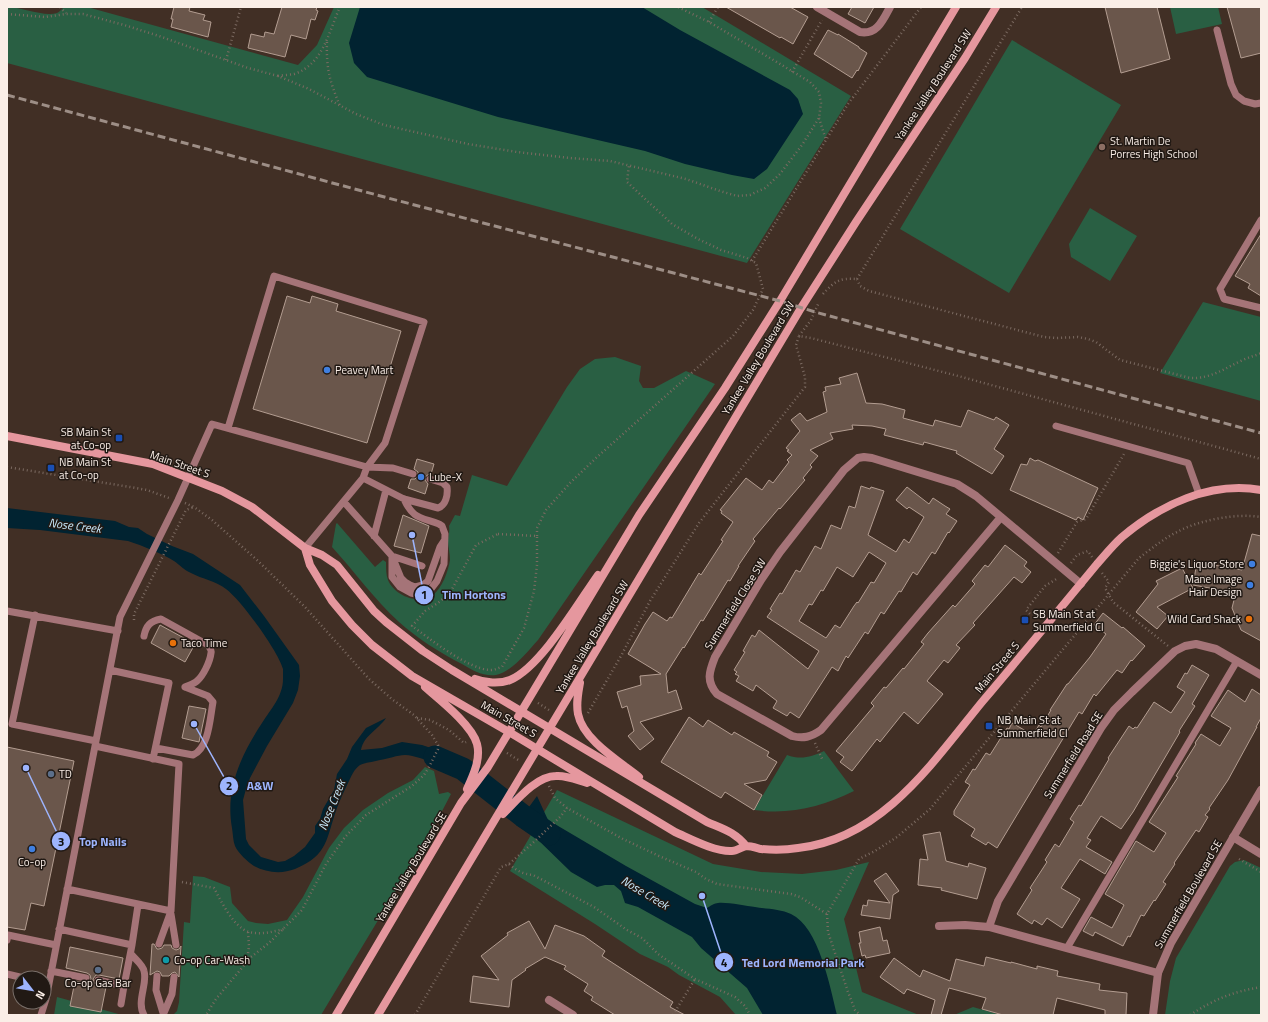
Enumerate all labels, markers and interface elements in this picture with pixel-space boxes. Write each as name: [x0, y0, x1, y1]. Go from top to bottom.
street label: Yankee Valley Boulevard SW: [891, 26, 975, 144]
place label: St. Martin De Porres High School: [1110, 133, 1198, 162]
marker: St. Martin De Porres High School: [1097, 142, 1107, 152]
street label: Yankee Valley Boulevard SW: [718, 298, 798, 418]
place label: Peavey Mart: [335, 362, 393, 378]
marker: Peavey Mart: [322, 365, 332, 375]
place label: SB Main St at Co-op: [61, 424, 111, 453]
marker: SB Main St at Co-op: [114, 433, 124, 443]
street label: Main Street S: [148, 446, 212, 482]
place label: NB Main St at Co-op: [59, 454, 111, 483]
marker: NB Main St at Co-op: [46, 463, 56, 473]
place label: Lube-X: [429, 469, 462, 485]
marker: Lube-X: [416, 472, 426, 482]
water label: Nose Creek: [48, 513, 104, 538]
street label: Summerfield Close SW: [700, 555, 770, 653]
place label: Biggie's Liquor Store: [1150, 556, 1244, 572]
marker: Biggie's Liquor Store: [1247, 559, 1257, 569]
place label: Mane Image Hair Design: [1185, 571, 1242, 600]
street label: Yankee Valley Boulevard SW: [552, 577, 632, 697]
marker: Mane Image Hair Design: [1245, 580, 1255, 590]
callout: Tim Hortons: [414, 583, 514, 607]
text: 1: [421, 585, 427, 604]
text: Tim Hortons: [442, 585, 506, 604]
place label: SB Main St at Summerfield Cl: [1033, 606, 1103, 635]
place label: Wild Card Shack: [1167, 611, 1242, 627]
marker: Wild Card Shack: [1244, 614, 1254, 624]
marker: SB Main St at Summerfield Cl: [1020, 615, 1030, 625]
place label: Taco Time: [181, 635, 228, 651]
marker: Taco Time: [168, 638, 178, 648]
street label: Main Street S: [971, 638, 1023, 696]
street label: Main Street S: [478, 697, 540, 742]
street label: Summerfield Road SE: [1040, 708, 1106, 802]
place label: NB Main St at Summerfield Cl: [997, 712, 1067, 741]
marker: NB Main St at Summerfield Cl: [984, 721, 994, 731]
place label: TD: [59, 766, 72, 782]
marker: TD: [46, 769, 56, 779]
callout: A&W: [219, 774, 281, 798]
water label: Nose Creek: [313, 775, 351, 833]
text: 2: [226, 776, 232, 795]
text: A&W: [247, 776, 273, 795]
street label: Yankee Valley Boulevard SE: [372, 809, 450, 925]
callout: Top Nails: [51, 829, 135, 853]
text: 3: [58, 832, 64, 851]
text: Top Nails: [79, 832, 127, 851]
street label: Summerfield Boulevard SE: [1150, 837, 1226, 951]
marker: Co-op: [27, 844, 37, 854]
place label: Co-op: [18, 854, 46, 870]
water label: Nose Creek: [618, 871, 674, 915]
callout: Ted Lord Memorial Park: [714, 950, 872, 974]
place label: Co-op Car-Wash: [174, 952, 250, 968]
text: 4: [721, 953, 728, 972]
text: Ted Lord Memorial Park: [742, 953, 865, 972]
marker: Co-op Car-Wash: [161, 955, 171, 965]
marker: Co-op Gas Bar: [93, 965, 103, 975]
north arrow: [12, 970, 52, 1010]
place label: Co-op Gas Bar: [65, 975, 131, 991]
text: N: [32, 988, 49, 1003]

